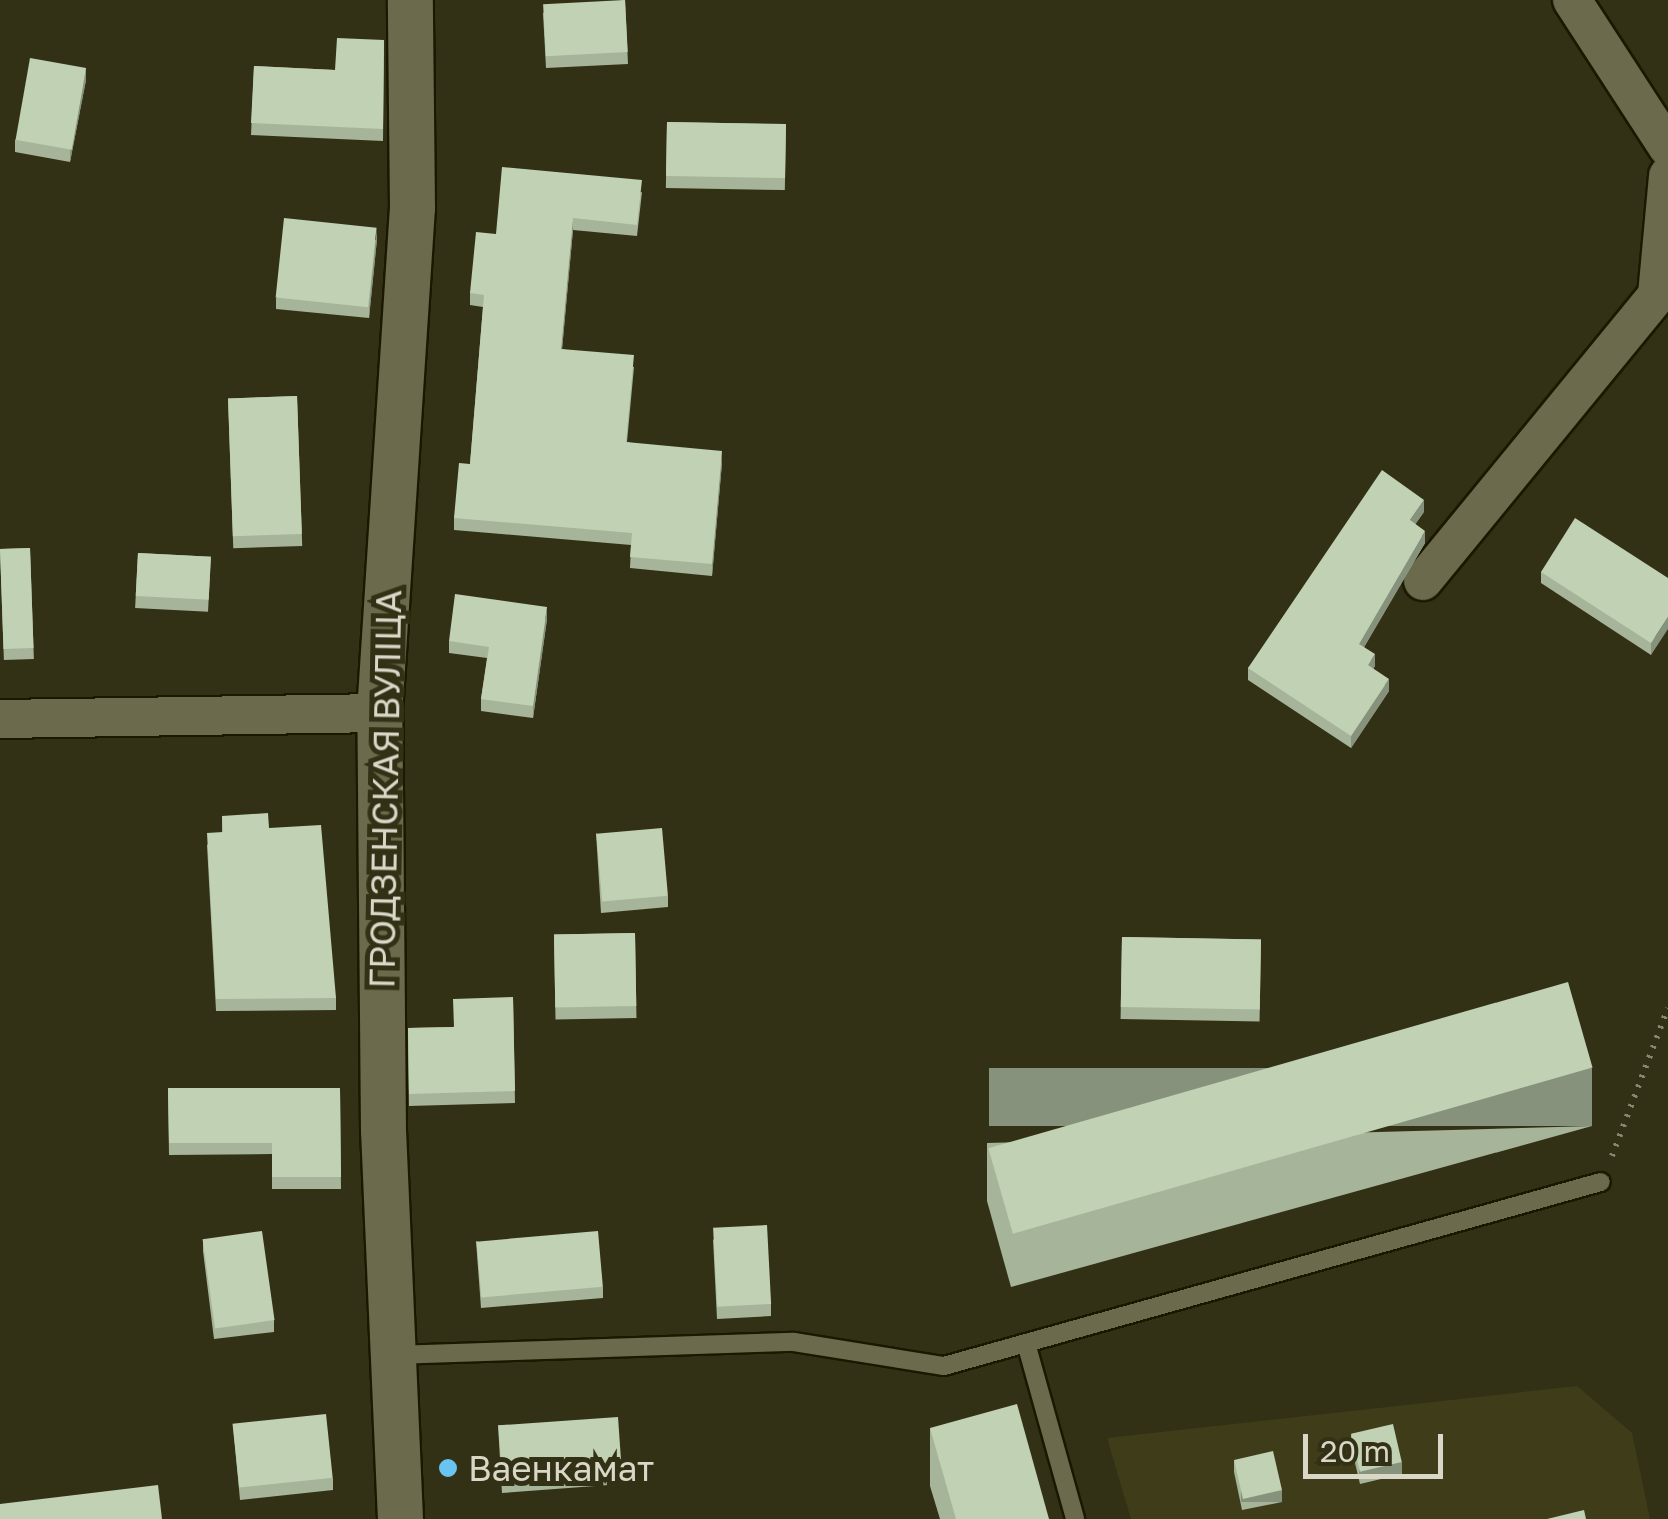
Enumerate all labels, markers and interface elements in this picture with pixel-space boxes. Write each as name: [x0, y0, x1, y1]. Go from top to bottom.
street label: ГРОДЗЕНСКАЯ ВУЛІЦА: [361, 589, 409, 989]
scale bar: [1308, 1414, 1448, 1476]
text: 20 m: [1320, 1433, 1390, 1469]
place label: Ваенкамат: [468, 1447, 654, 1489]
marker: Ваенкамат: [437, 1457, 459, 1479]

